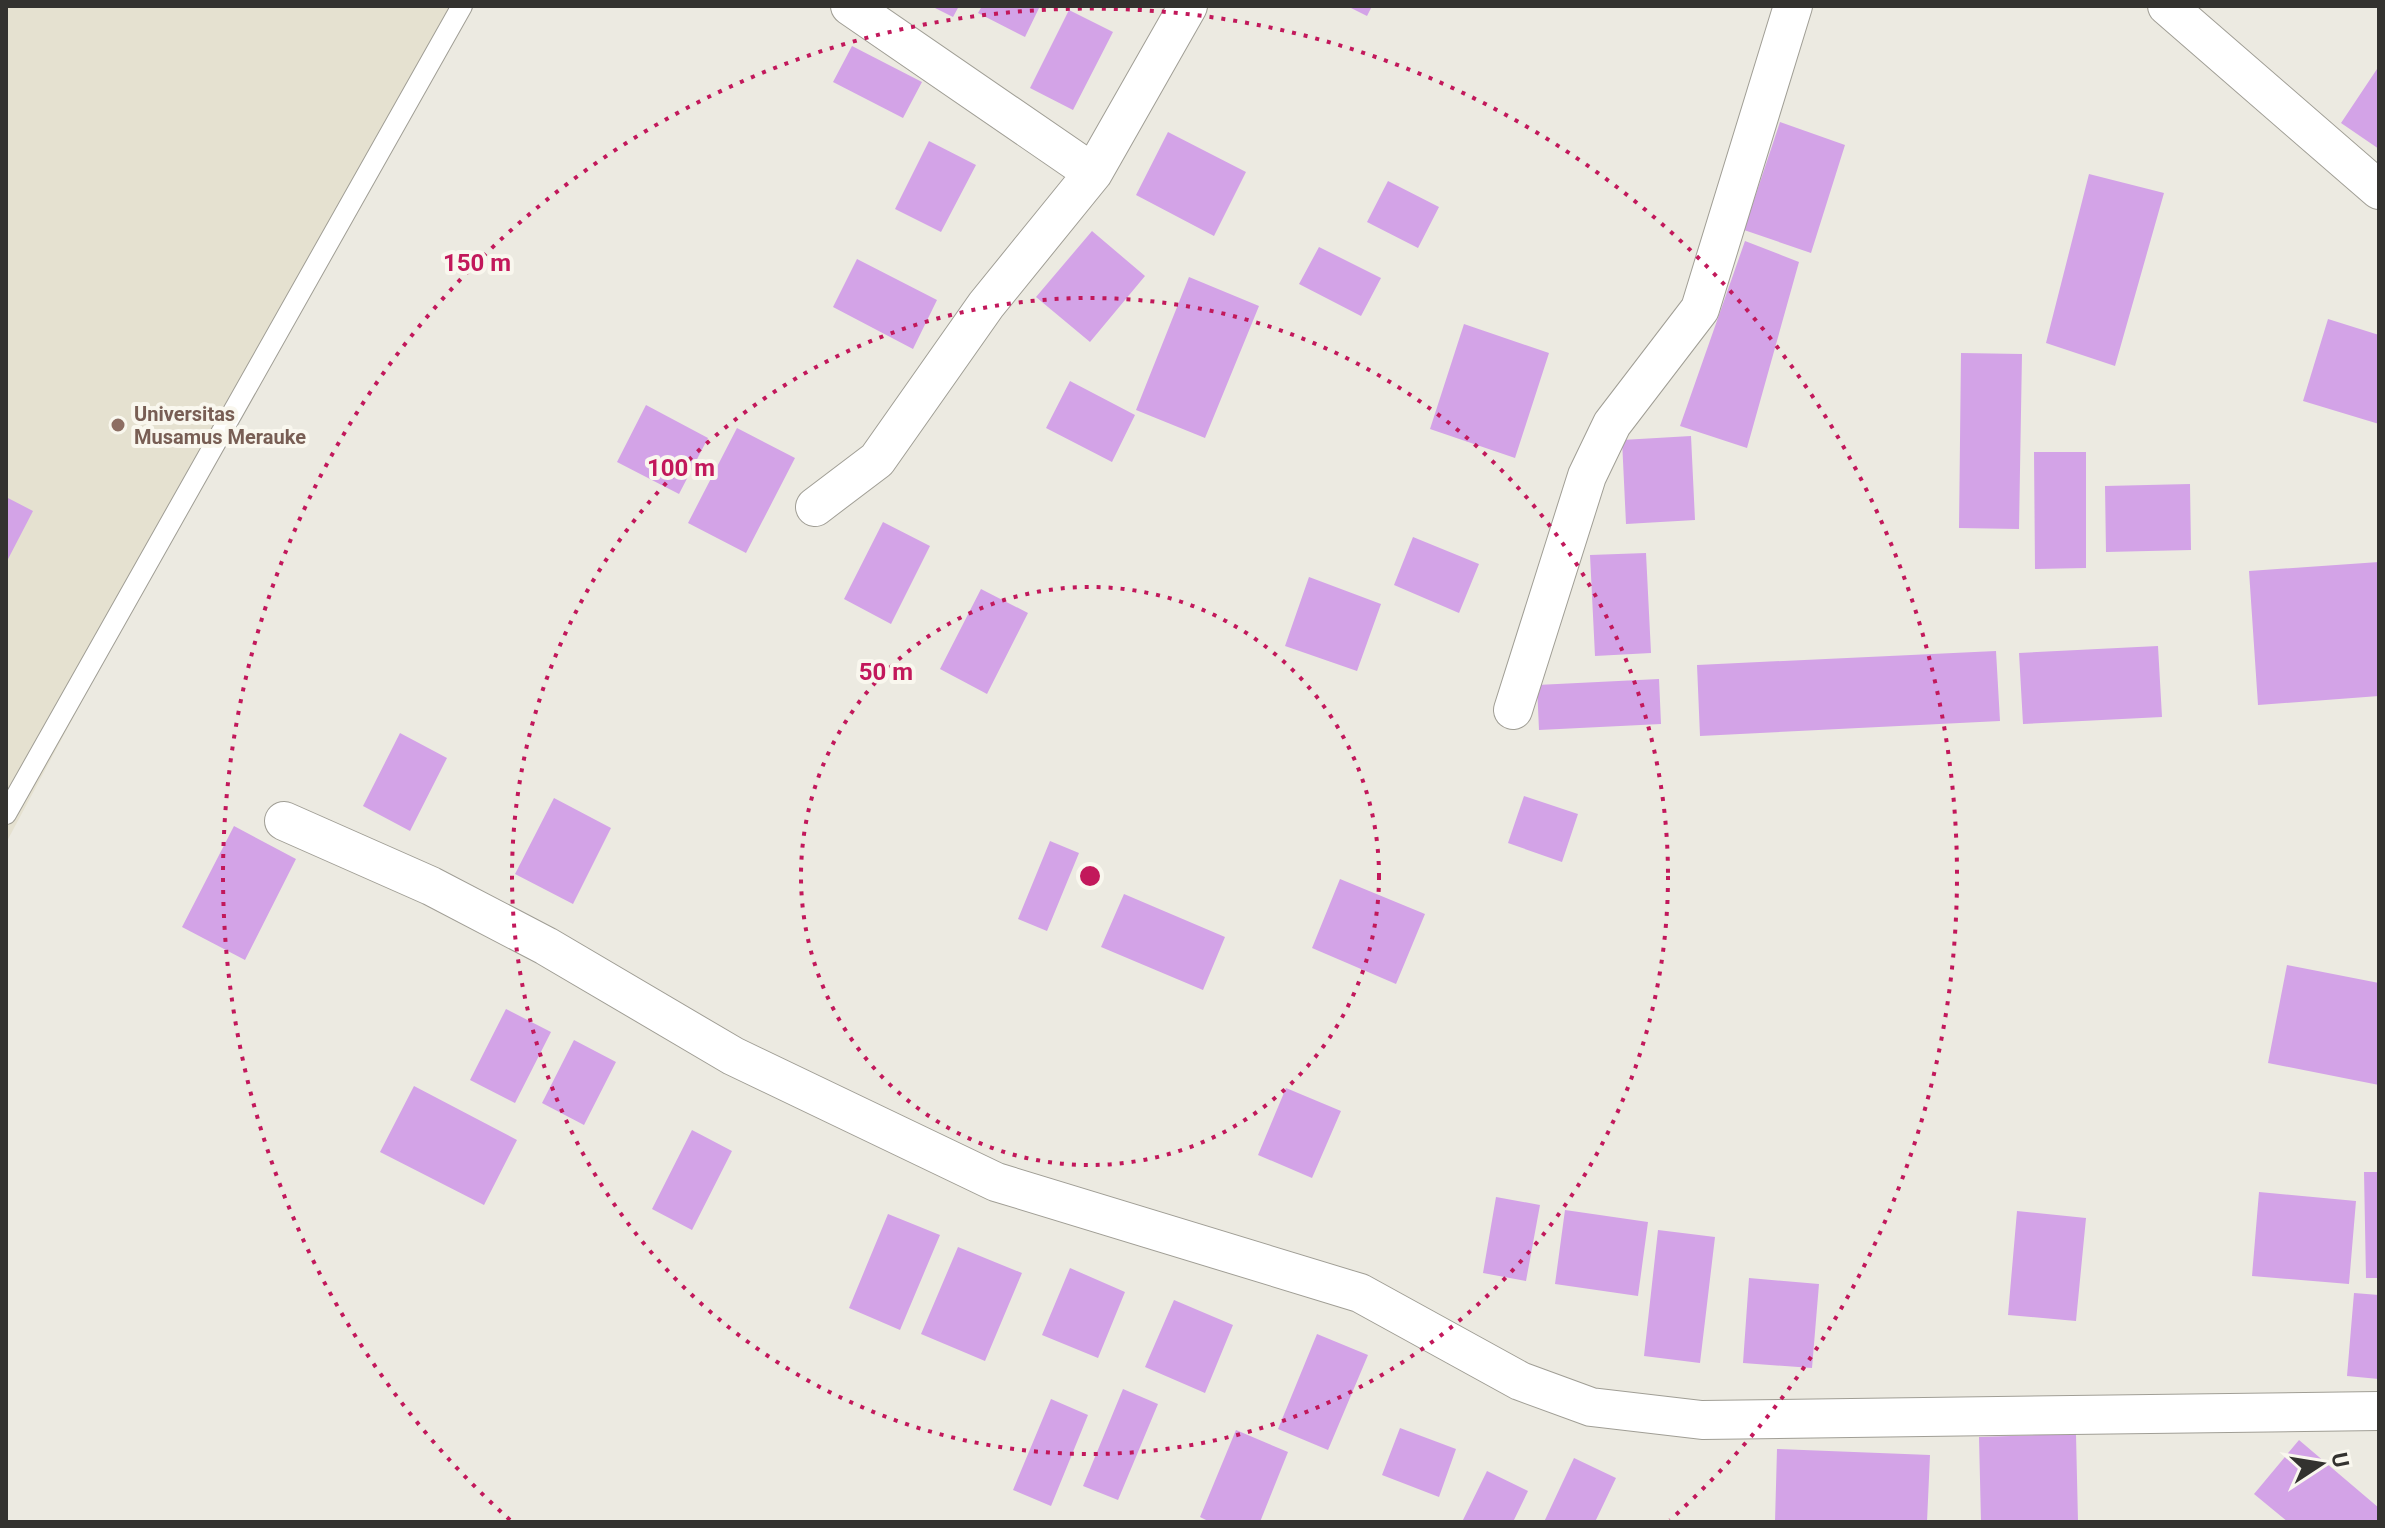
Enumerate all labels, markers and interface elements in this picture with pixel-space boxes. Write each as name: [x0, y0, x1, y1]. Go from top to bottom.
text: 150 m: [443, 249, 511, 277]
place label: Universitas Musamus Merauke: [134, 402, 306, 449]
marker: Universitas Musamus Merauke: [109, 416, 127, 434]
text: 100 m: [647, 454, 715, 482]
text: 50 m: [859, 658, 913, 686]
centre of rings: [1076, 862, 1104, 890]
north arrow: [2281, 1424, 2361, 1504]
text: U: [2326, 1450, 2354, 1470]

